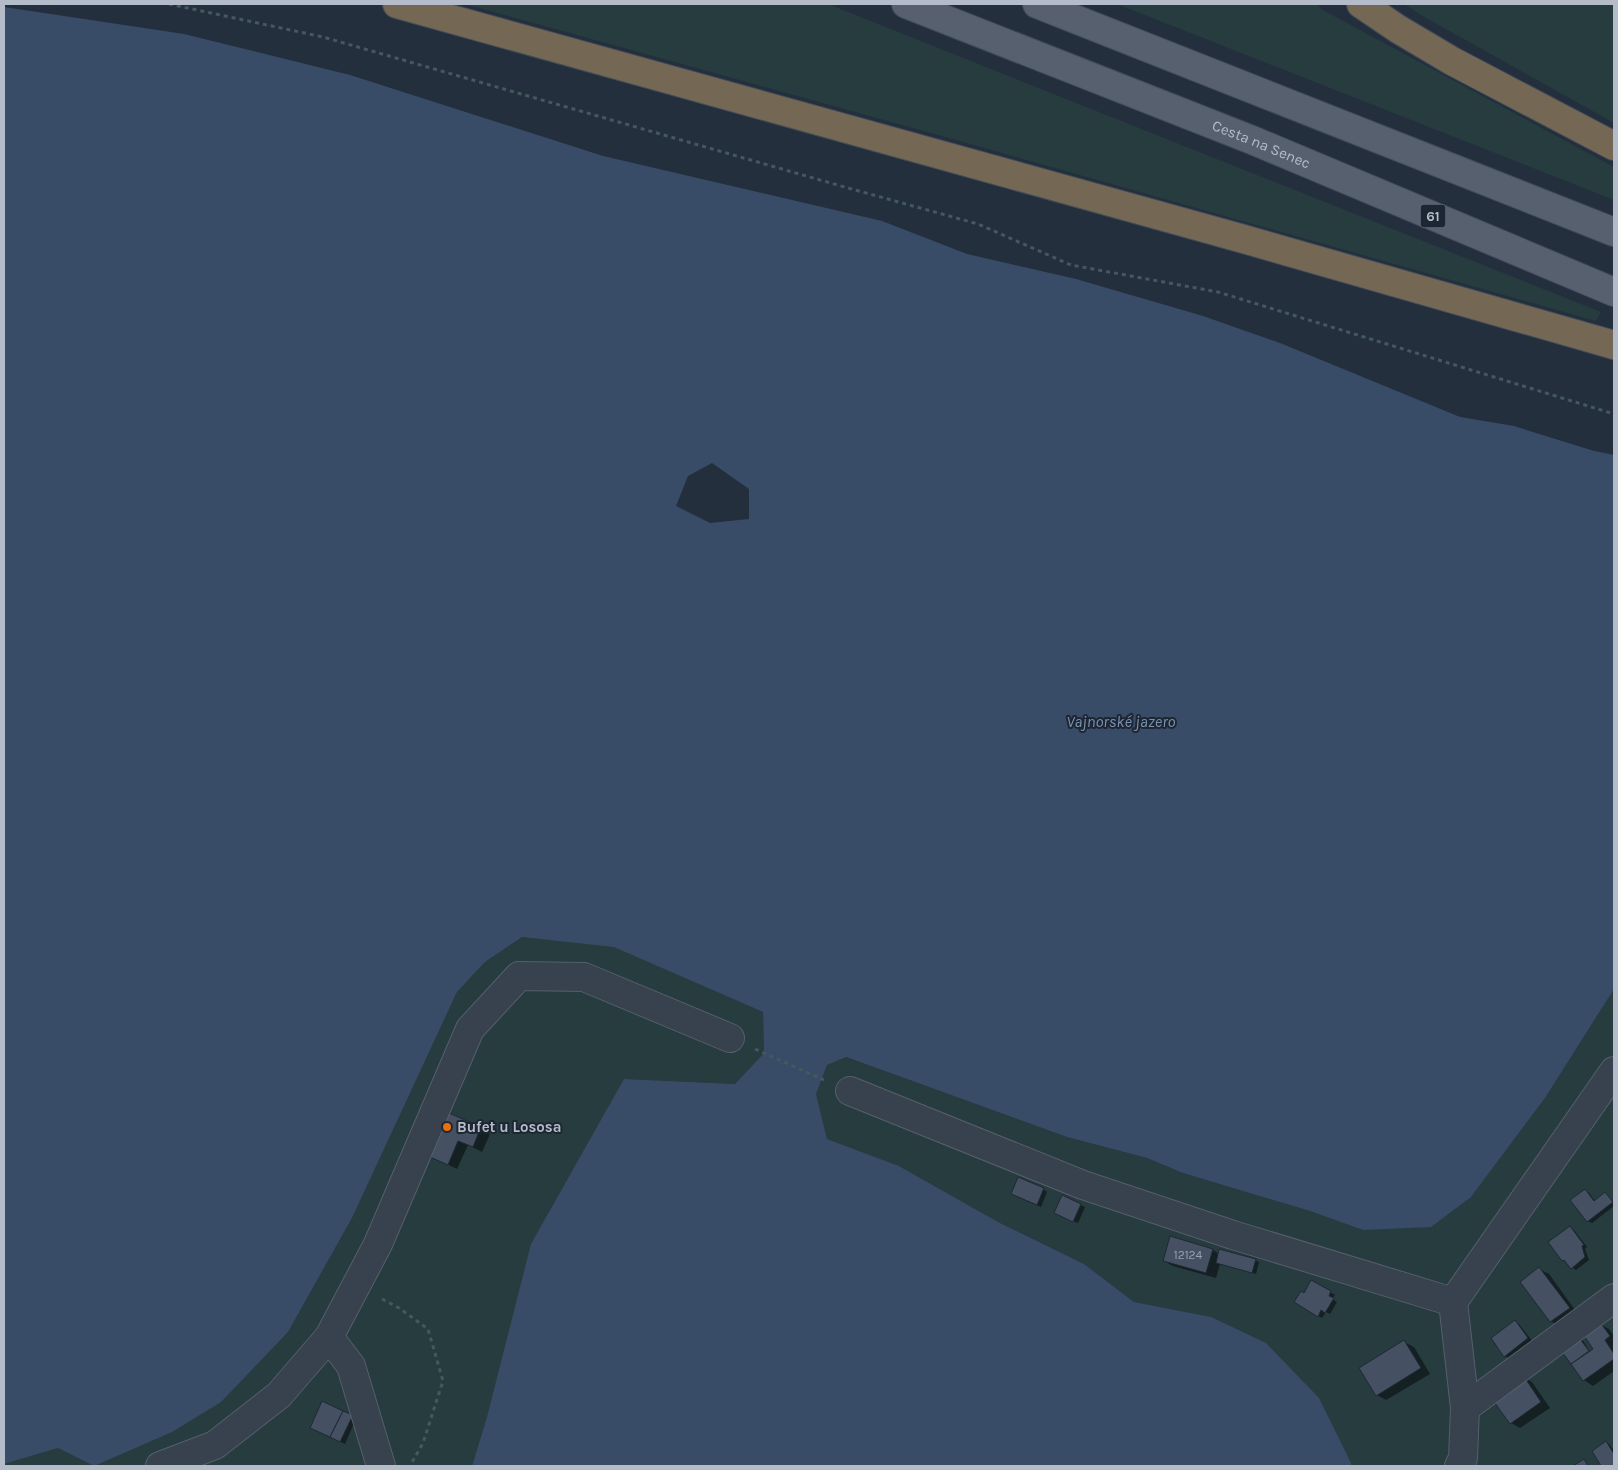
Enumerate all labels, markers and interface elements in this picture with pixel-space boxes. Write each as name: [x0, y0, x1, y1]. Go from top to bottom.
street label: Cesta na Senec: [1210, 116, 1313, 172]
road number: 61: [1420, 205, 1446, 228]
water label: Vajnorské jazero: [1067, 712, 1176, 731]
place label: Bufet u Lososa: [457, 1118, 562, 1136]
marker: Bufet u Lososa: [441, 1121, 453, 1133]
house number: 12124: [1174, 1248, 1203, 1262]

